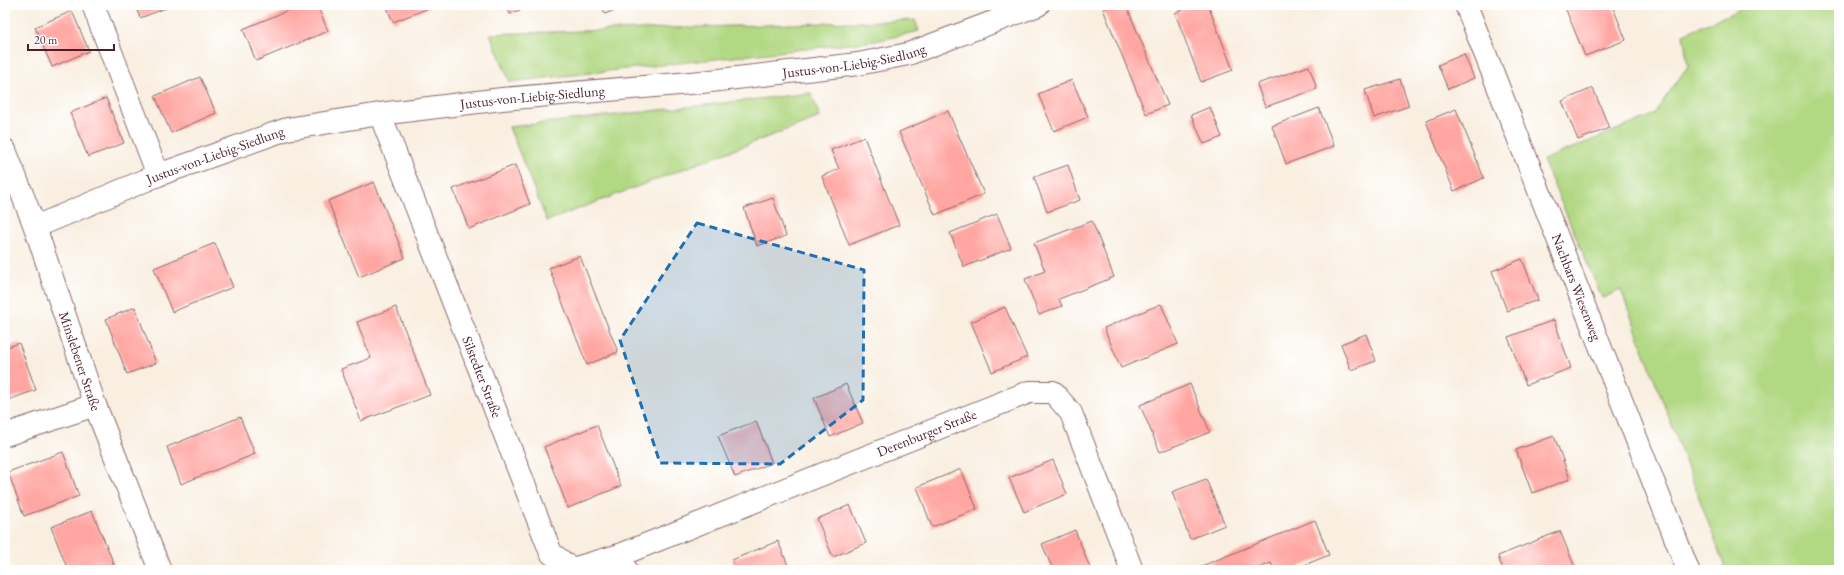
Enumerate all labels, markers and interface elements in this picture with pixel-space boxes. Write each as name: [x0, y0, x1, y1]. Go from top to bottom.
scale bar: [28, 26, 114, 52]
text: 20 m: [34, 32, 58, 48]
street label: Justus-von-Liebig-Siedlung: [781, 39, 929, 82]
street label: Justus-von-Liebig-Siedlung: [458, 81, 606, 113]
street label: Justus-von-Liebig-Siedlung: [142, 122, 287, 188]
street label: Nachbars Wiesenweg: [1548, 231, 1606, 344]
street label: Minslebener Straße: [55, 309, 106, 414]
street label: Silstedter Straße: [458, 334, 507, 421]
street label: Derenburger Straße: [874, 405, 979, 461]

